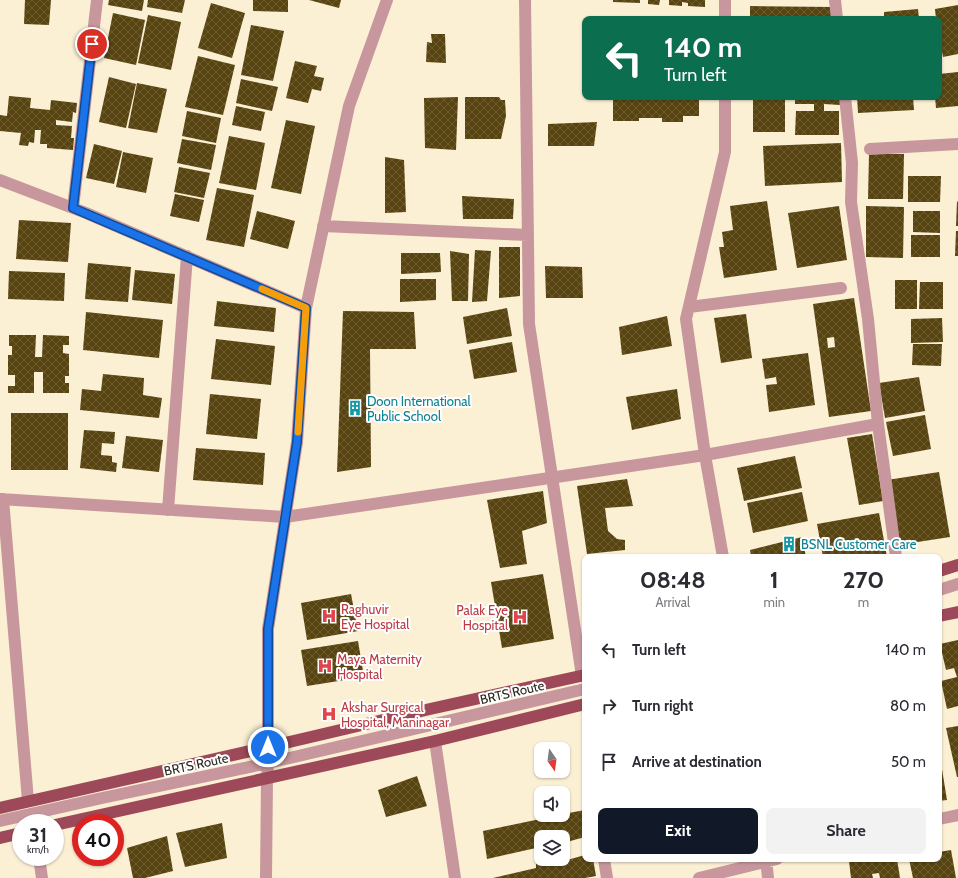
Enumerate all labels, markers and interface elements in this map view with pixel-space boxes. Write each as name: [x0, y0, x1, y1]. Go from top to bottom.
pin: [75, 27, 109, 61]
text: 140 m: [664, 30, 742, 64]
icon: left: [598, 32, 650, 84]
icon: arrive: [81, 33, 103, 55]
text: Turn left: [664, 64, 727, 86]
place label: Doon International Public School: [367, 393, 471, 424]
building icon: Doon International Public School: [346, 399, 364, 417]
building icon: BSNL Customer Care: [780, 535, 798, 553]
place label: BSNL Customer Care: [801, 536, 917, 552]
text: 08:48: [640, 565, 706, 594]
text: 1: [770, 565, 779, 594]
text: 270: [843, 565, 884, 594]
text: Arrival: [655, 594, 690, 610]
text: min: [764, 594, 785, 610]
text: m: [858, 594, 869, 610]
place label: Raghuvir Eye Hospital: [341, 601, 409, 632]
place label: Palak Eye Hospital: [456, 602, 508, 633]
hospital icon: Raghuvir Eye Hospital: [320, 607, 338, 625]
hospital icon: Palak Eye Hospital: [511, 608, 529, 626]
icon: left: [598, 639, 620, 661]
text: Turn left: [632, 641, 686, 659]
text: 140 m: [885, 641, 926, 659]
place label: Maya Maternity Hospital: [337, 651, 422, 682]
hospital icon: Maya Maternity Hospital: [316, 657, 334, 675]
street label: BRTS Route: [478, 677, 546, 707]
icon: right: [598, 695, 620, 717]
text: Turn right: [632, 697, 693, 715]
text: 80 m: [890, 697, 926, 715]
place label: Akshar Surgical Hospital, Maninagar: [341, 699, 450, 730]
hospital icon: Akshar Surgical Hospital, Maninagar: [320, 705, 338, 723]
position arrow: [247, 726, 289, 768]
north arrow: [534, 742, 570, 778]
map controls: [534, 742, 570, 866]
street label: BRTS Route: [162, 749, 230, 779]
icon: arrive: [598, 751, 620, 773]
text: Arrive at destination: [632, 753, 762, 771]
text: 50 m: [891, 753, 926, 771]
button: sound: [534, 786, 570, 822]
button: Exit: [598, 808, 758, 854]
button: Share: [766, 808, 926, 854]
speed limit sign: 40: [72, 814, 124, 866]
text: 31: [29, 823, 47, 847]
button: layers: [534, 830, 570, 866]
text: km/h: [27, 843, 49, 856]

